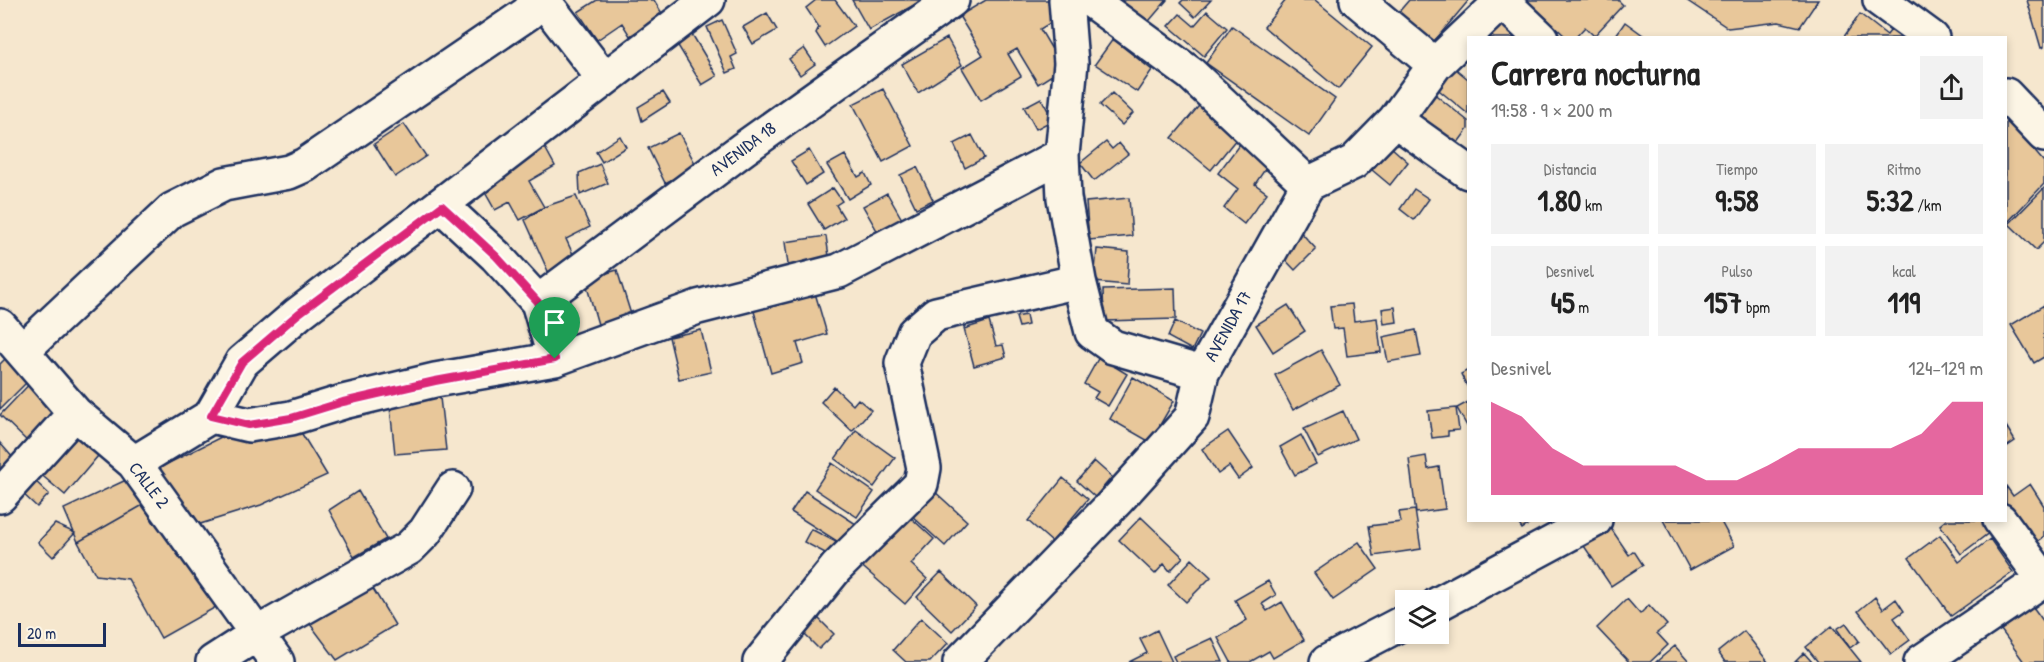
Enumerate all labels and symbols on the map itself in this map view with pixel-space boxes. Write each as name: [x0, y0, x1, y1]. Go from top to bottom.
street label: AVENIDA 18: [705, 115, 781, 182]
street label: AVENIDA 17: [1198, 286, 1257, 366]
pin: [529, 297, 580, 359]
street label: CALLE 2: [123, 456, 176, 514]
scale bar: [18, 620, 106, 648]

